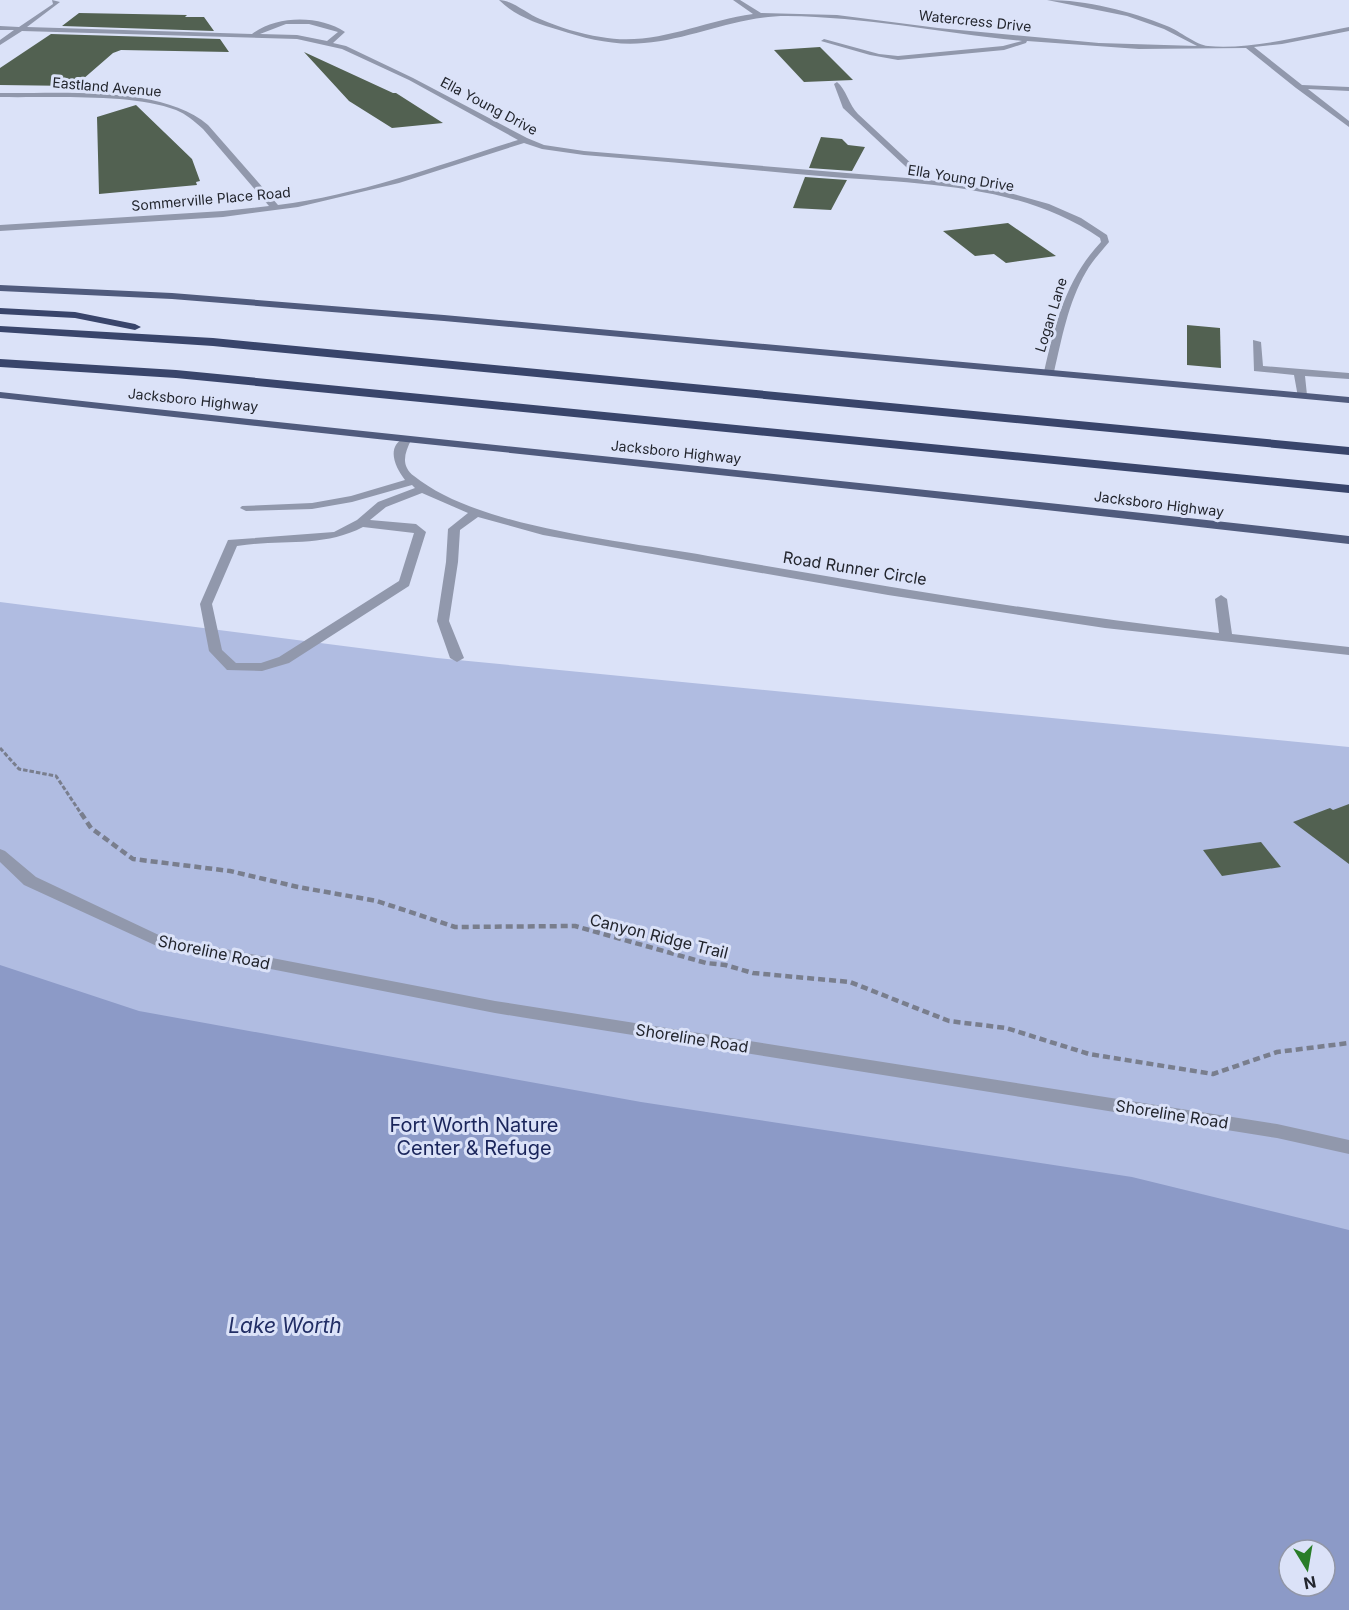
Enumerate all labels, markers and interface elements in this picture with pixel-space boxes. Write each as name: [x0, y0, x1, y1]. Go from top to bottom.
street label: Watercress Drive: [918, 6, 1032, 35]
street label: Eastland Avenue: [52, 73, 162, 100]
street label: Ella Young Drive: [438, 73, 541, 138]
street label: Ella Young Drive: [907, 161, 1016, 194]
street label: Sommerville Place Road: [131, 183, 291, 214]
street label: Logan Lane: [1031, 275, 1070, 354]
street label: Jacksboro Highway: [127, 384, 259, 415]
street label: Jacksboro Highway: [610, 436, 742, 467]
street label: Jacksboro Highway: [1093, 487, 1225, 520]
street label: Road Runner Circle: [782, 547, 928, 589]
street label: Canyon Ridge Trail: [588, 909, 730, 963]
street label: Shoreline Road: [156, 930, 272, 974]
street label: Shoreline Road: [634, 1019, 750, 1057]
street label: Shoreline Road: [1114, 1095, 1230, 1133]
park label: Fort Worth Nature Center & Refuge: [389, 1113, 559, 1160]
water label: Lake Worth: [228, 1313, 342, 1338]
north arrow: [1277, 1538, 1337, 1598]
text: N: [1302, 1572, 1318, 1594]

